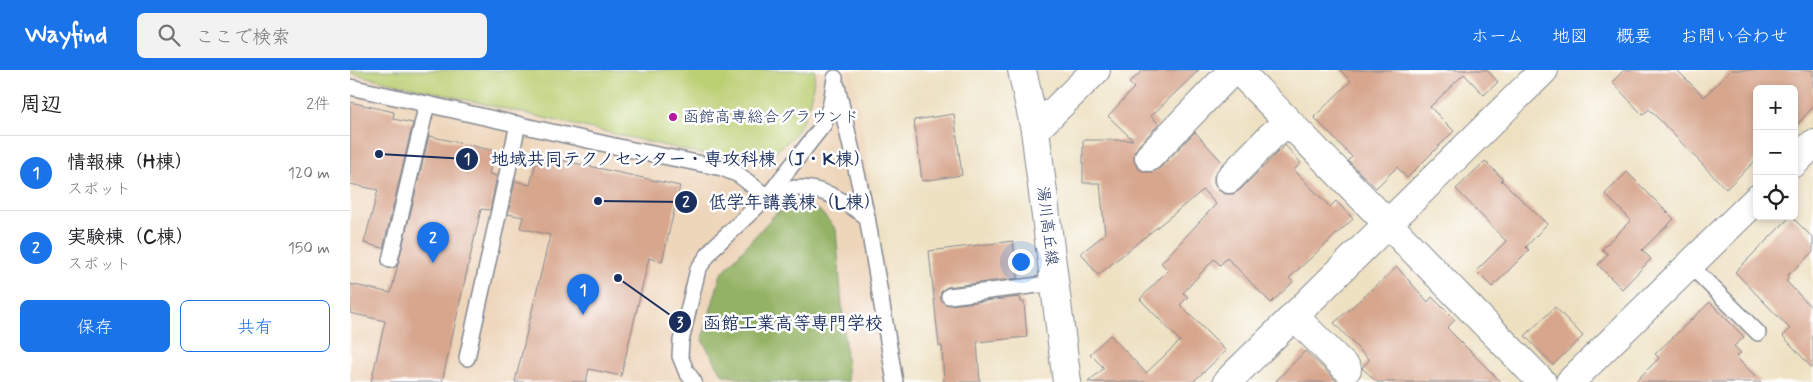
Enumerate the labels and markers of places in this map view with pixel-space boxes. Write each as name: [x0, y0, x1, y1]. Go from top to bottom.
place label: 函館高専総合グラウンド: [683, 107, 859, 128]
marker: 函館高専総合グラウンド: [667, 111, 679, 123]
callout: 地域共同テクノセンター・専攻科棟（J・K棟）: [454, 142, 883, 175]
callout: 低学年講義棟（L棟）: [673, 185, 891, 218]
pin: 2: [417, 222, 449, 263]
pin: 1: [567, 274, 599, 315]
callout: 函館工業高等専門学校: [668, 306, 893, 339]

